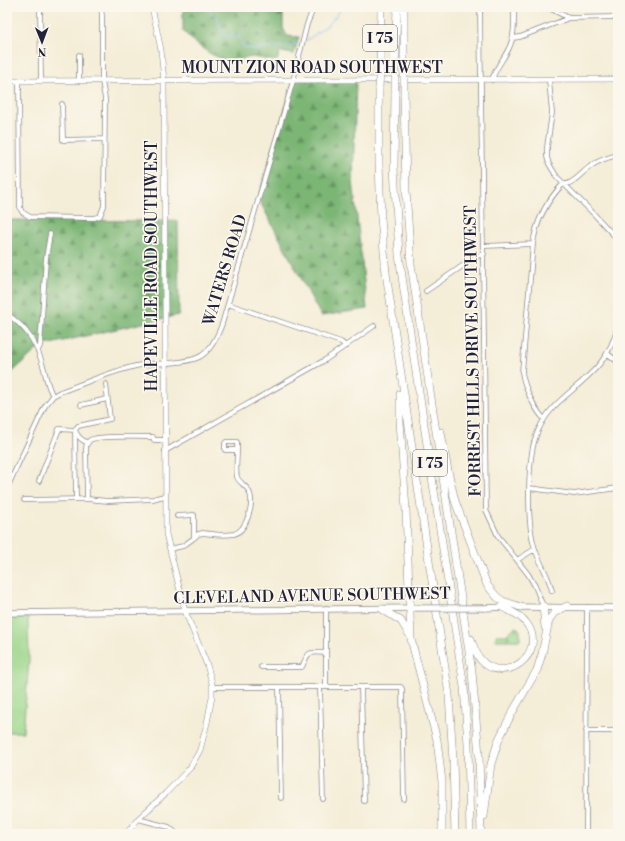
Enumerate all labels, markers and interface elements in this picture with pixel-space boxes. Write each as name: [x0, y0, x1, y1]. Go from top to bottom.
north arrow: [22, 22, 62, 62]
road number: I 75: [363, 25, 397, 51]
text: N: [37, 44, 47, 58]
street label: MOUNT ZION ROAD SOUTHWEST: [181, 58, 443, 78]
street label: HAPEVILLE ROAD SOUTHWEST: [142, 141, 162, 391]
street label: FORREST HILLS DRIVE SOUTHWEST: [460, 205, 486, 497]
street label: WATERS ROAD: [198, 212, 251, 329]
road number: I 75: [413, 450, 447, 476]
street label: CLEVELAND AVENUE SOUTHWEST: [173, 584, 451, 608]

